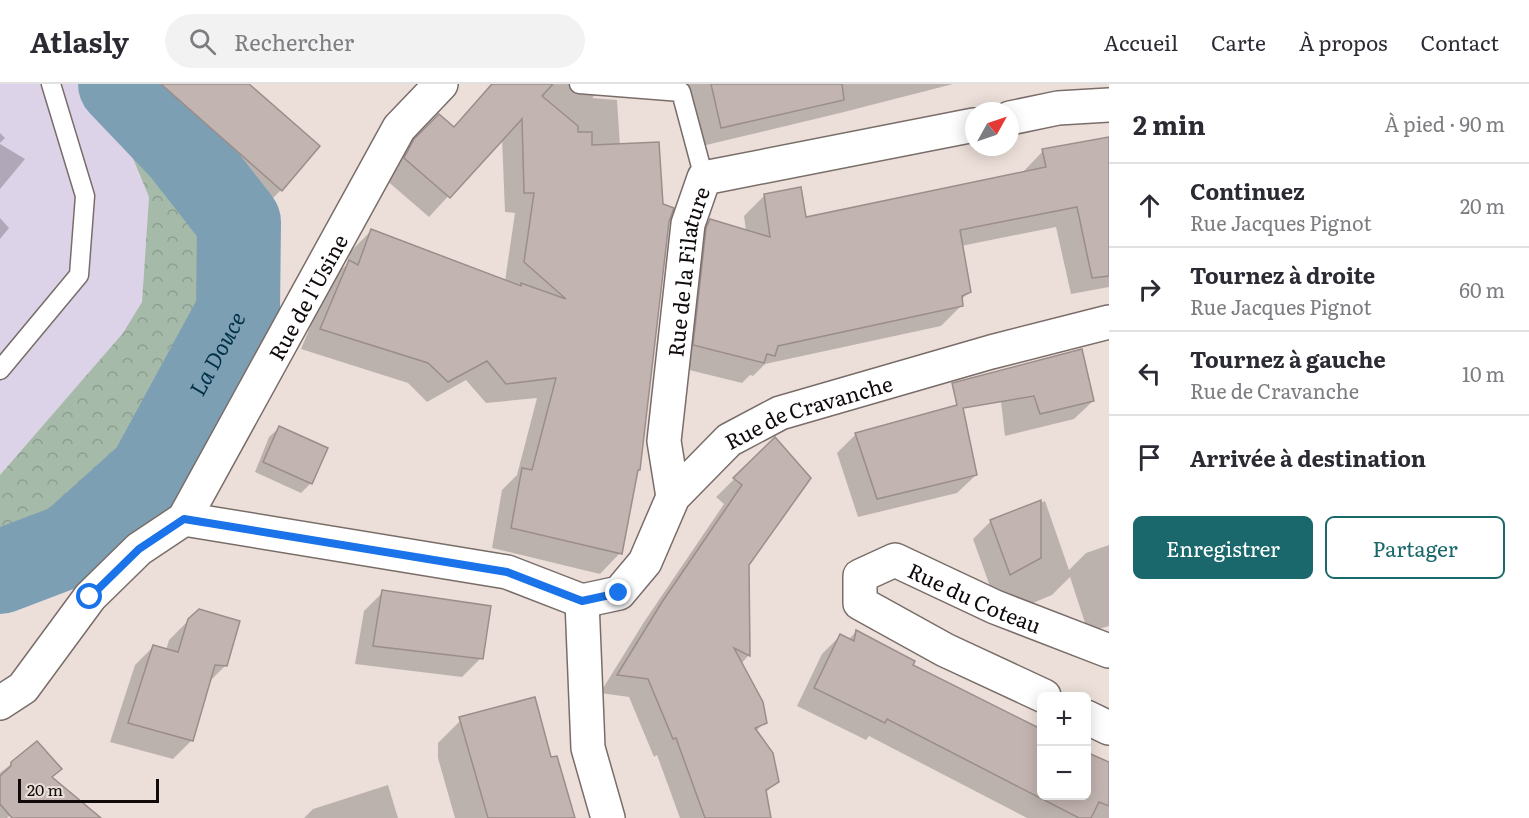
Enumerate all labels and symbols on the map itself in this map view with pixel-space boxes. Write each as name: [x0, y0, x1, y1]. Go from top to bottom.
north arrow: [965, 102, 1019, 156]
street label: Rue de la Filature: [658, 182, 716, 358]
street label: Rue de l'Usine: [259, 228, 354, 365]
water label: La Douce: [179, 305, 252, 401]
street label: Rue de Cravanche: [718, 366, 896, 455]
street label: Rue du Coteau: [904, 553, 1046, 639]
route end: [605, 579, 631, 605]
route start: [76, 583, 102, 609]
scale bar: [18, 776, 159, 804]

